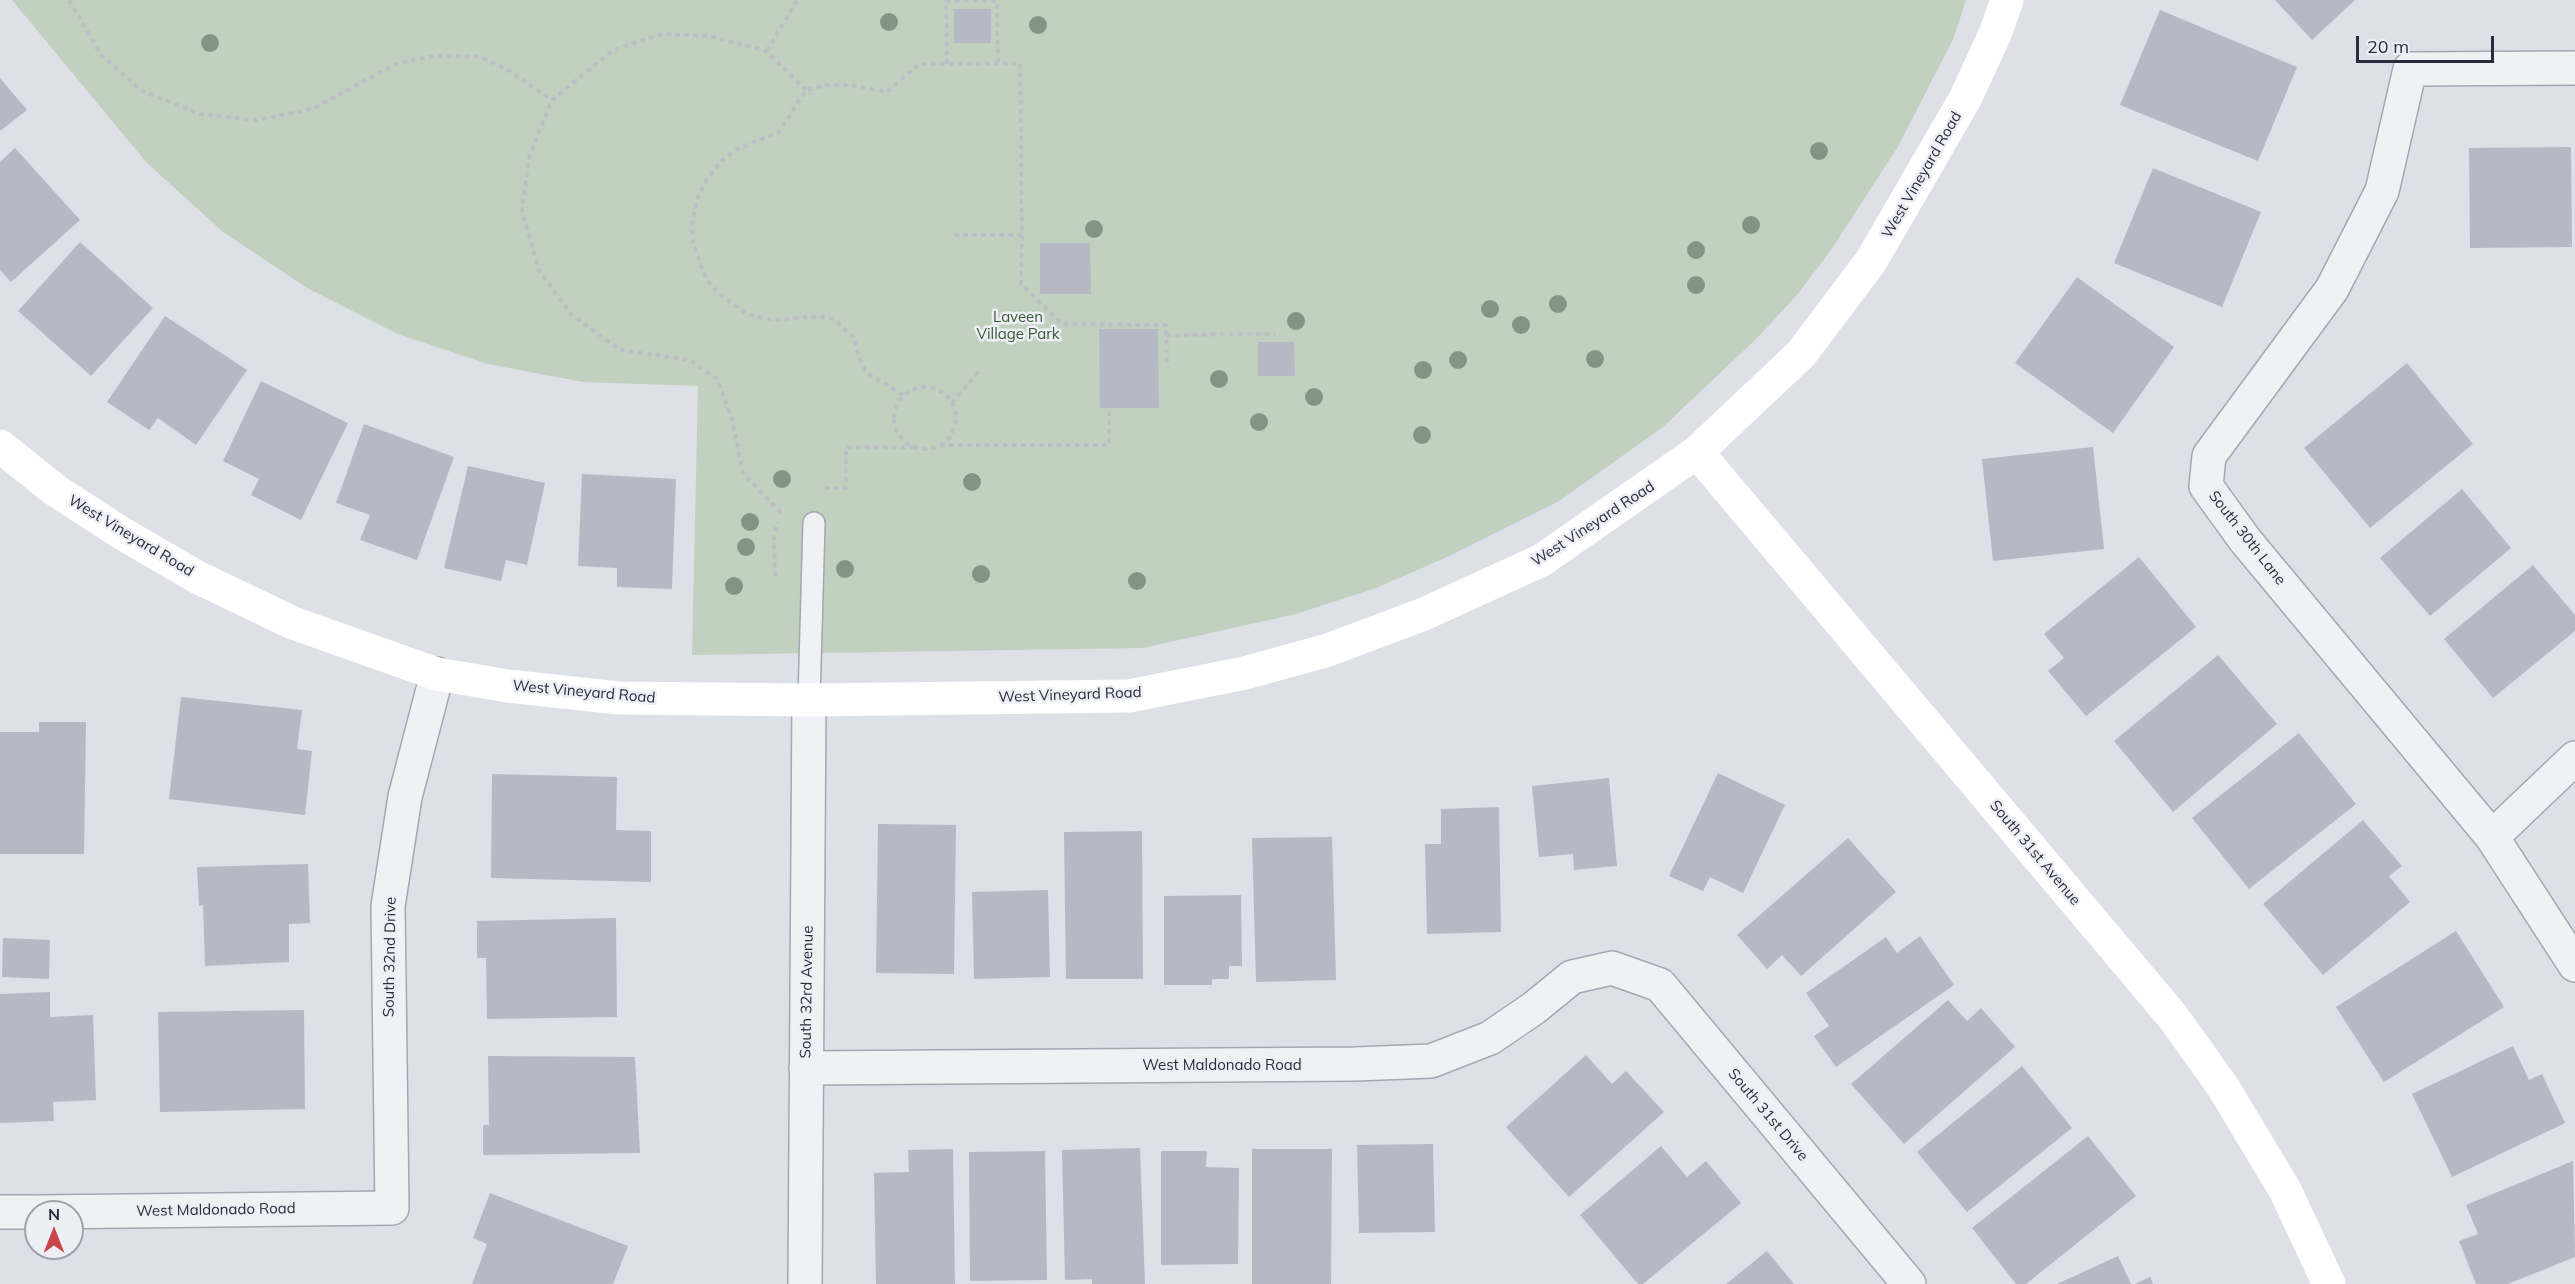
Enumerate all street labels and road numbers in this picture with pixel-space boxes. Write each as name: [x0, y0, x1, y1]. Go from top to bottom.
street label: West Vineyard Road: [1878, 108, 1966, 242]
street label: West Vineyard Road: [1528, 477, 1658, 571]
street label: South 30th Lane: [2205, 487, 2289, 589]
street label: West Vineyard Road: [65, 491, 197, 581]
street label: West Vineyard Road: [512, 677, 656, 707]
street label: West Vineyard Road: [998, 684, 1142, 706]
street label: South 31st Avenue: [1986, 797, 2084, 909]
street label: South 32nd Drive: [380, 897, 400, 1017]
street label: South 32rd Avenue: [797, 925, 817, 1059]
street label: West Maldonado Road: [1142, 1056, 1302, 1074]
street label: South 31st Drive: [1724, 1065, 1812, 1165]
street label: West Maldonado Road: [136, 1200, 296, 1220]

